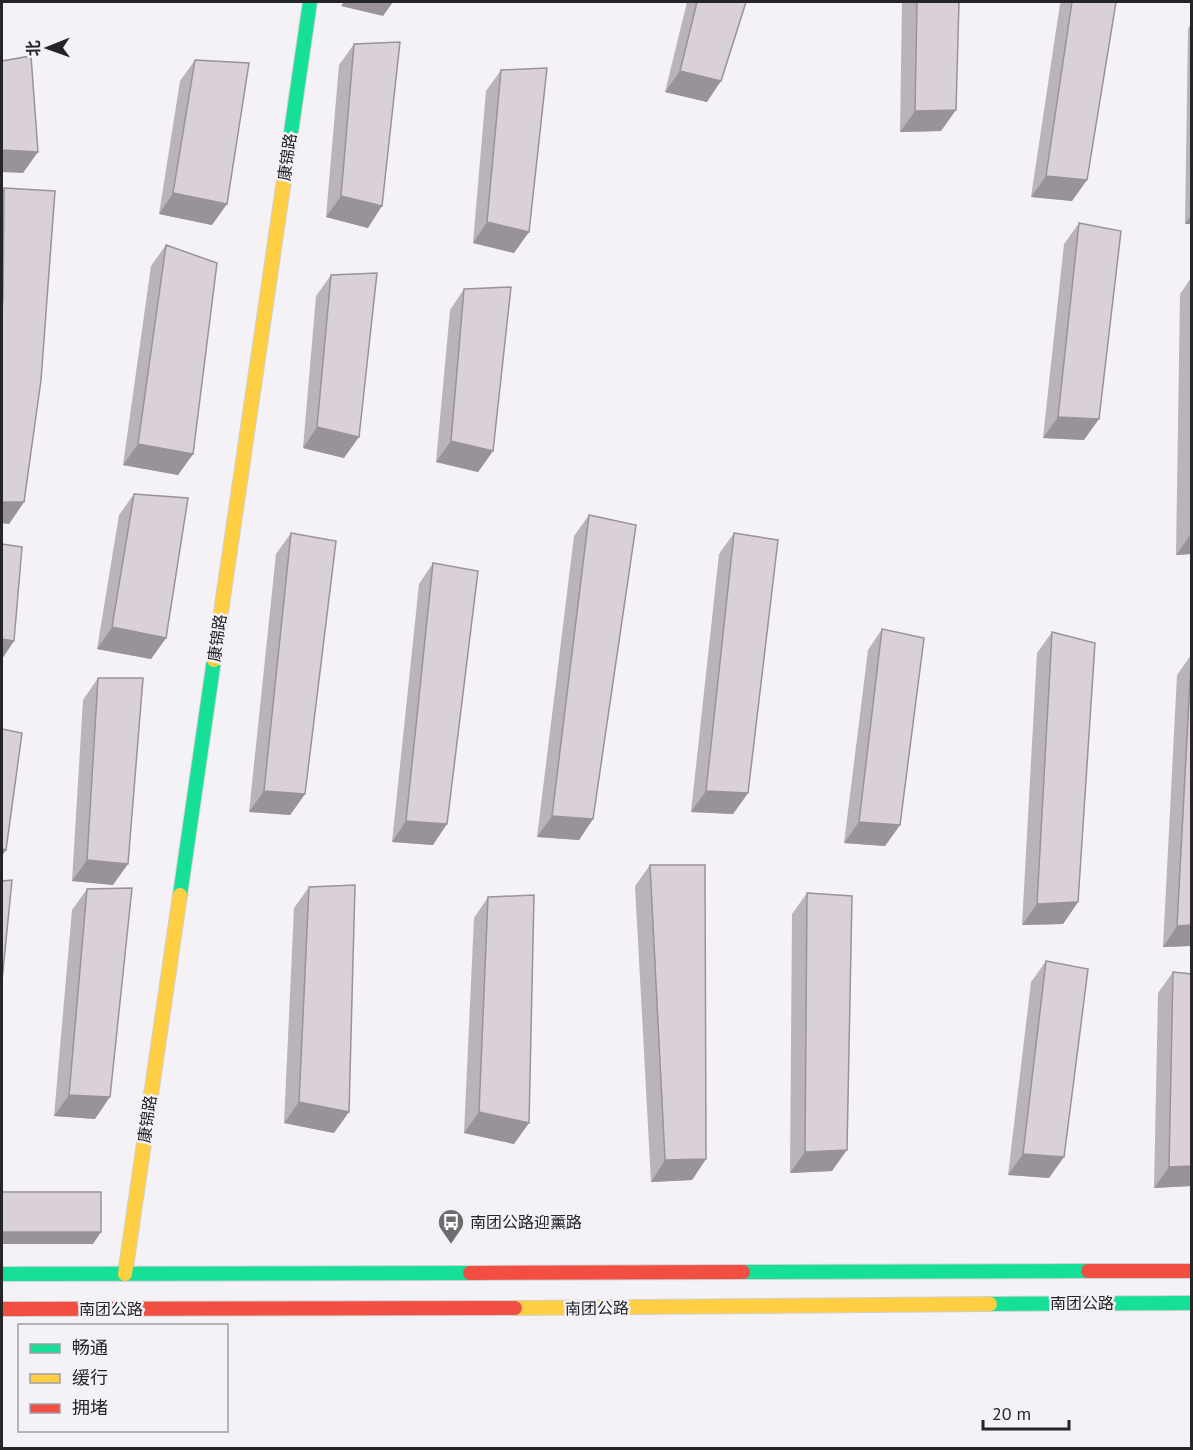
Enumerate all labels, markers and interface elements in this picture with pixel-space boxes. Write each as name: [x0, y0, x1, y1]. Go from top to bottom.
north arrow: [18, 18, 78, 78]
text: 北: [23, 40, 43, 56]
street label: 康锦路: [274, 132, 300, 182]
street label: 康锦路: [204, 613, 230, 663]
street label: 康锦路: [134, 1094, 160, 1144]
bus stop icon: 南团公路迎薰路: [436, 1207, 466, 1245]
place label: 南团公路迎薰路: [470, 1212, 582, 1232]
street label: 南团公路: [1050, 1293, 1114, 1313]
street label: 南团公路: [565, 1297, 629, 1319]
street label: 南团公路: [79, 1299, 143, 1319]
legend: [18, 1324, 228, 1432]
text: 畅通: [72, 1336, 108, 1359]
text: 缓行: [72, 1366, 108, 1389]
scale bar: [983, 1393, 1068, 1431]
text: 拥堵: [72, 1396, 108, 1419]
text: 20 m: [992, 1402, 1031, 1425]

